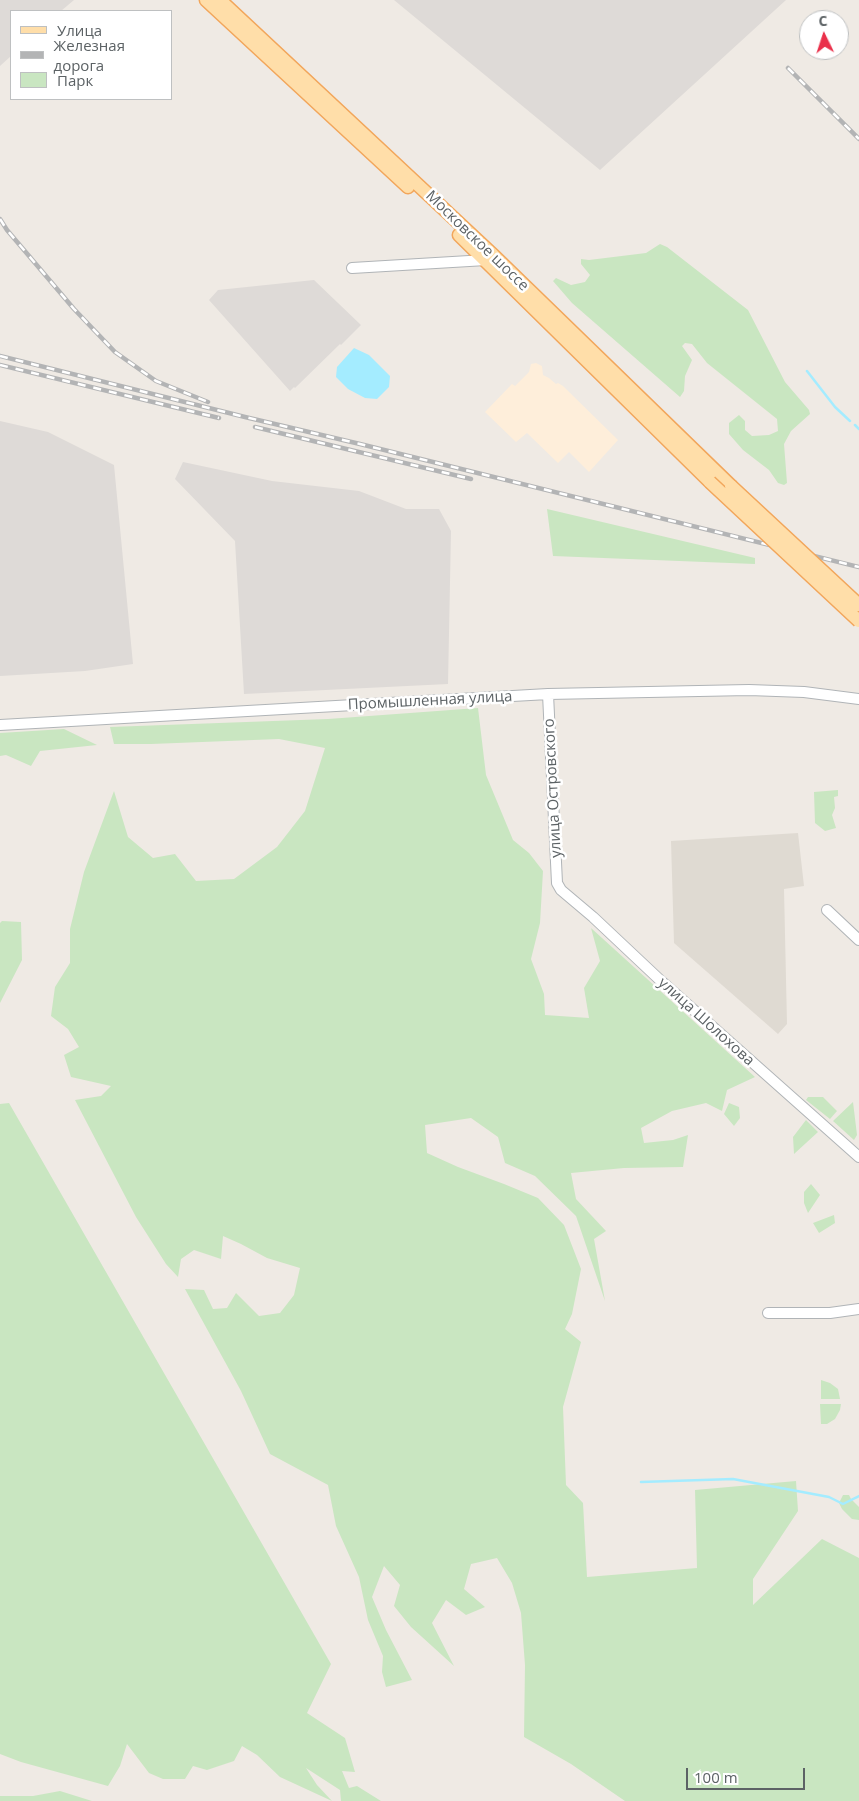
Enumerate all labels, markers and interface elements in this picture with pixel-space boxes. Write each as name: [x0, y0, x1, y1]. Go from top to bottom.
legend: [10, 10, 172, 100]
north arrow: [799, 10, 849, 60]
text: С: [818, 11, 828, 30]
text: Улица: [57, 20, 102, 40]
text: Железная дорога: [54, 35, 125, 75]
text: Парк: [57, 70, 93, 90]
street label: Московское шоссе: [422, 187, 532, 295]
street label: Промышленная улица: [347, 688, 513, 714]
street label: улица Островского: [540, 718, 566, 858]
street label: улица Шолохова: [654, 974, 758, 1070]
scale bar: [689, 1758, 808, 1790]
text: 100 m: [694, 1767, 738, 1787]

